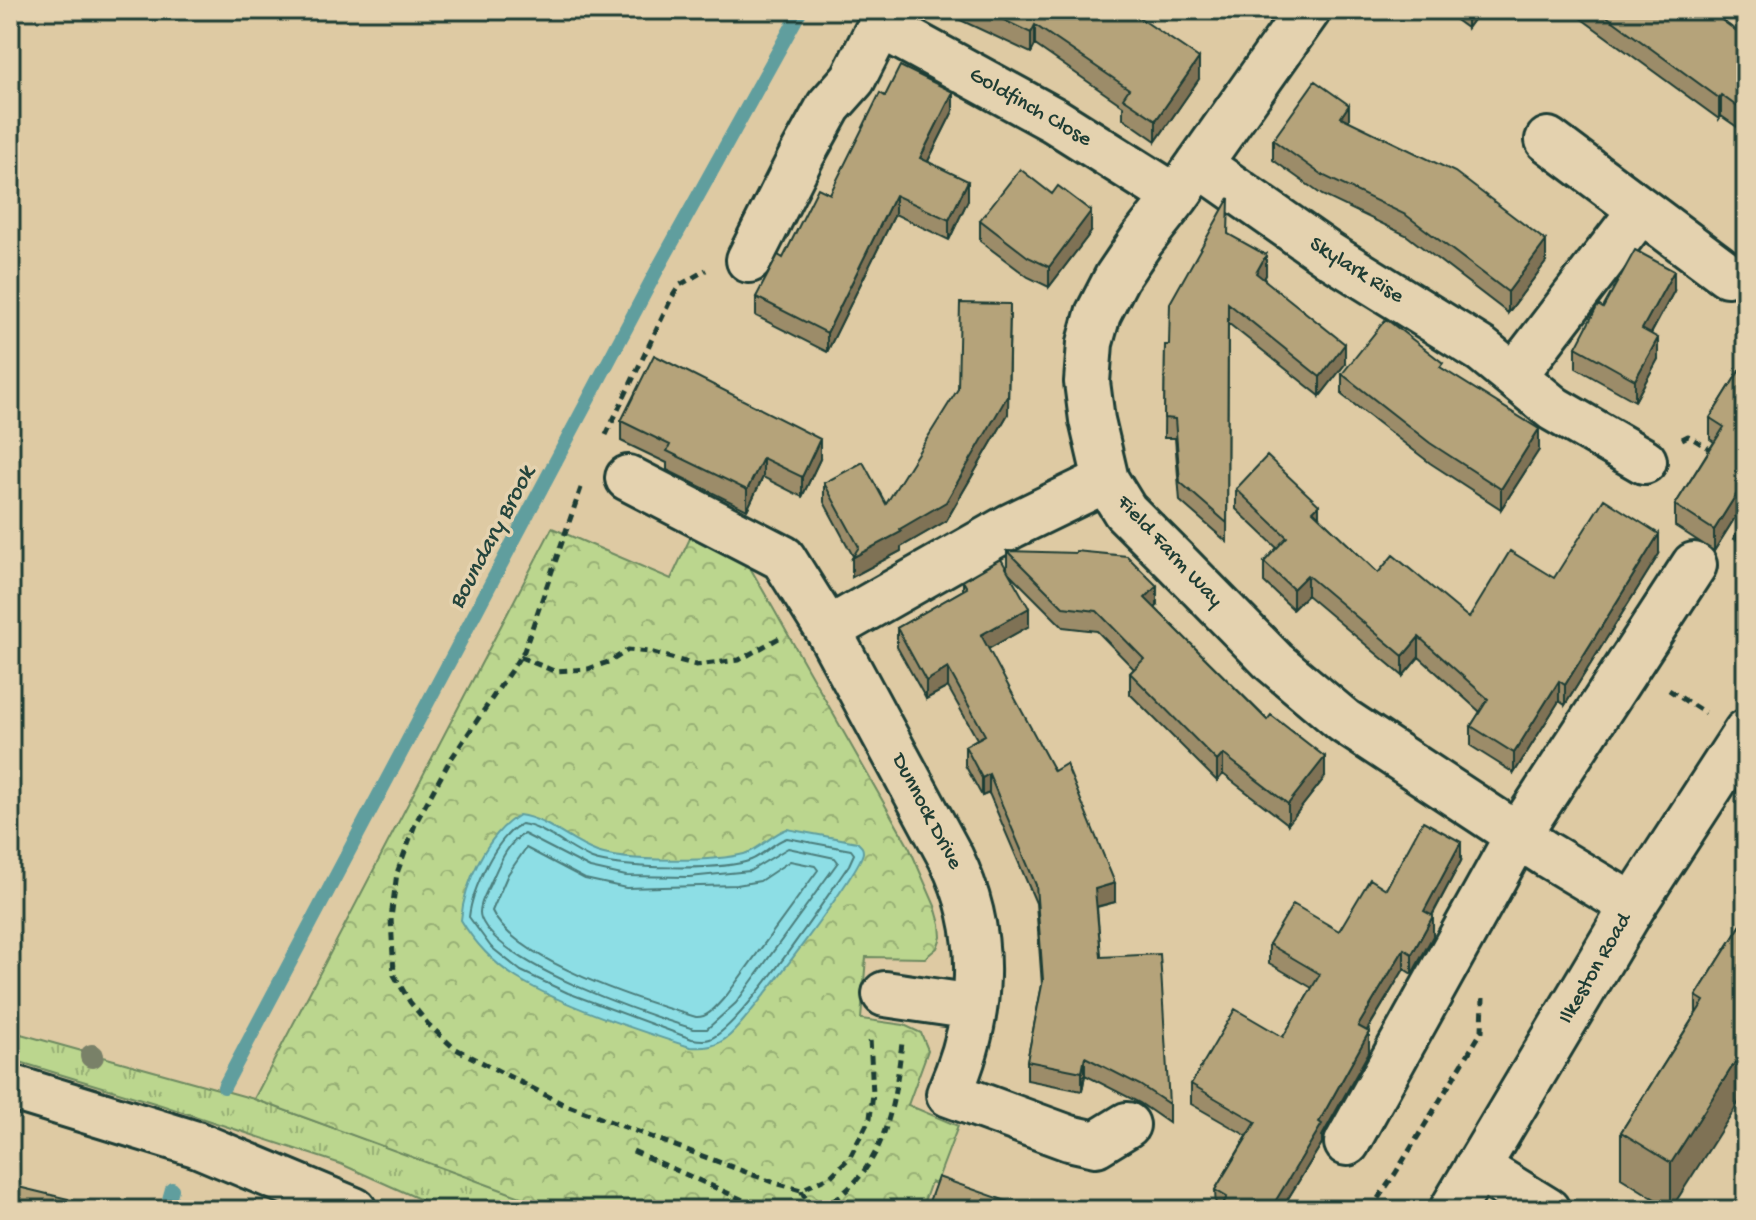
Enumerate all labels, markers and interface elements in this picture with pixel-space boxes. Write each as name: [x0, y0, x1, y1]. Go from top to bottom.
street label: Goldfinch Close: [964, 62, 1096, 154]
street label: Skylark Rise: [1304, 232, 1409, 311]
water label: Boundary Brook: [443, 460, 544, 614]
street label: Field Farm Way: [1110, 490, 1228, 614]
street label: Dunnock Drive: [884, 748, 968, 875]
street label: Ilkeston Road: [1554, 907, 1639, 1029]

